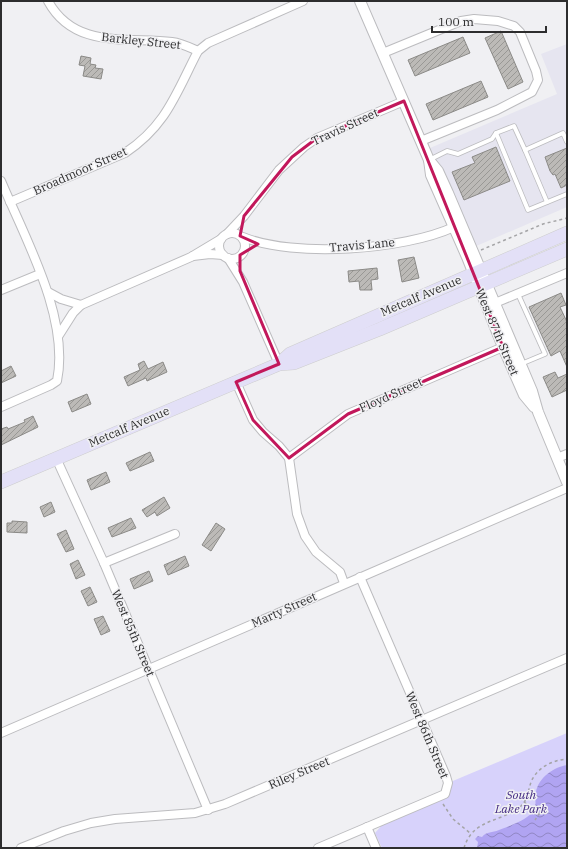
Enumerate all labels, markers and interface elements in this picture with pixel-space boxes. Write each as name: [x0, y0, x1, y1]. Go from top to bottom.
scale bar: [432, 8, 546, 34]
text: 100 m: [438, 14, 474, 29]
street label: Barkley Street: [101, 29, 182, 52]
street label: Travis Street: [309, 105, 381, 149]
street label: Broadmoor Street: [31, 143, 129, 198]
street label: Travis Lane: [328, 234, 395, 255]
street label: Metcalf Avenue: [378, 272, 464, 319]
street label: West 87th Street: [472, 286, 523, 378]
street label: Floyd Street: [357, 374, 425, 415]
street label: Metcalf Avenue: [86, 403, 172, 450]
street label: West 85th Street: [108, 587, 159, 679]
street label: Marty Street: [249, 589, 319, 631]
street label: West 86th Street: [402, 689, 453, 781]
street label: Riley Street: [266, 753, 332, 792]
park label: South Lake Park: [494, 787, 548, 816]

